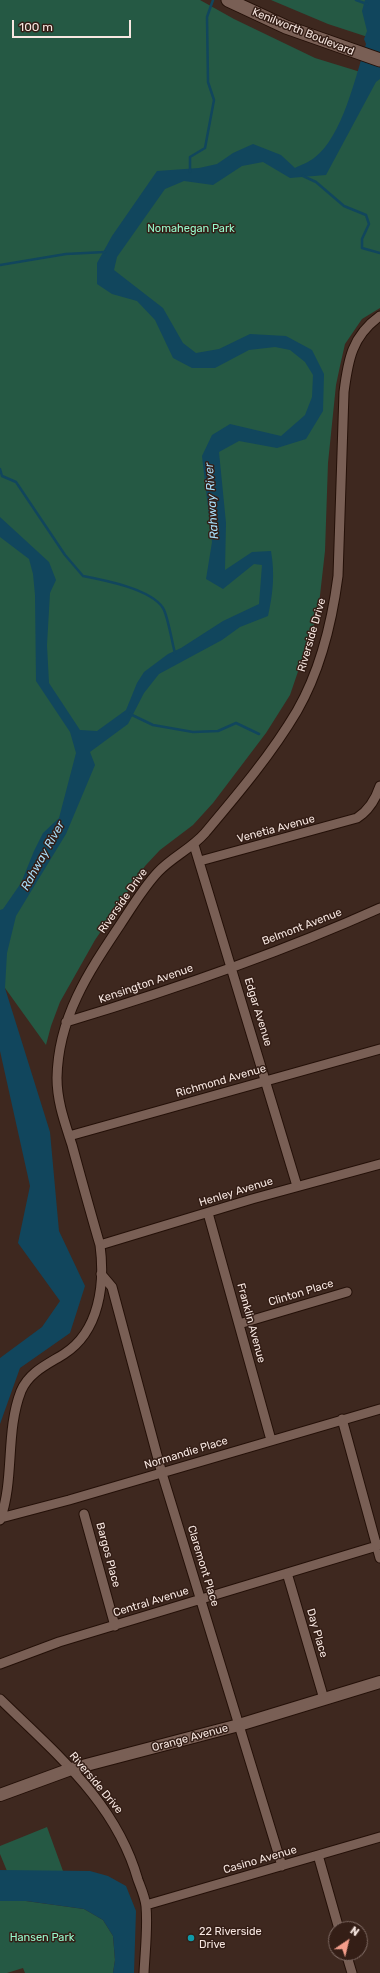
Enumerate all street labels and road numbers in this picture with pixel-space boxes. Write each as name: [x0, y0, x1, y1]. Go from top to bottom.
street label: Kenilworth Boulevard: [250, 6, 356, 58]
street label: Riverside Drive: [295, 597, 329, 673]
street label: Venetia Avenue: [236, 812, 316, 846]
street label: Riverside Drive: [96, 866, 150, 936]
street label: Belmont Avenue: [260, 906, 344, 948]
street label: Kensington Avenue: [97, 962, 195, 1006]
street label: Edgar Avenue: [241, 976, 275, 1048]
street label: Richmond Avenue: [174, 1062, 268, 1100]
street label: Henley Avenue: [197, 1174, 275, 1210]
street label: Clinton Place: [267, 1277, 335, 1309]
street label: Franklin Avenue: [234, 1282, 268, 1364]
street label: Normandie Place: [143, 1434, 229, 1472]
street label: Bargos Place: [93, 1521, 123, 1589]
street label: Claremont Place: [184, 1524, 222, 1608]
street label: Central Avenue: [112, 1584, 190, 1620]
street label: Day Place: [304, 1607, 330, 1659]
street label: Orange Avenue: [151, 1722, 229, 1754]
street label: Riverside Drive: [66, 1750, 126, 1816]
street label: Casino Avenue: [222, 1843, 298, 1877]

